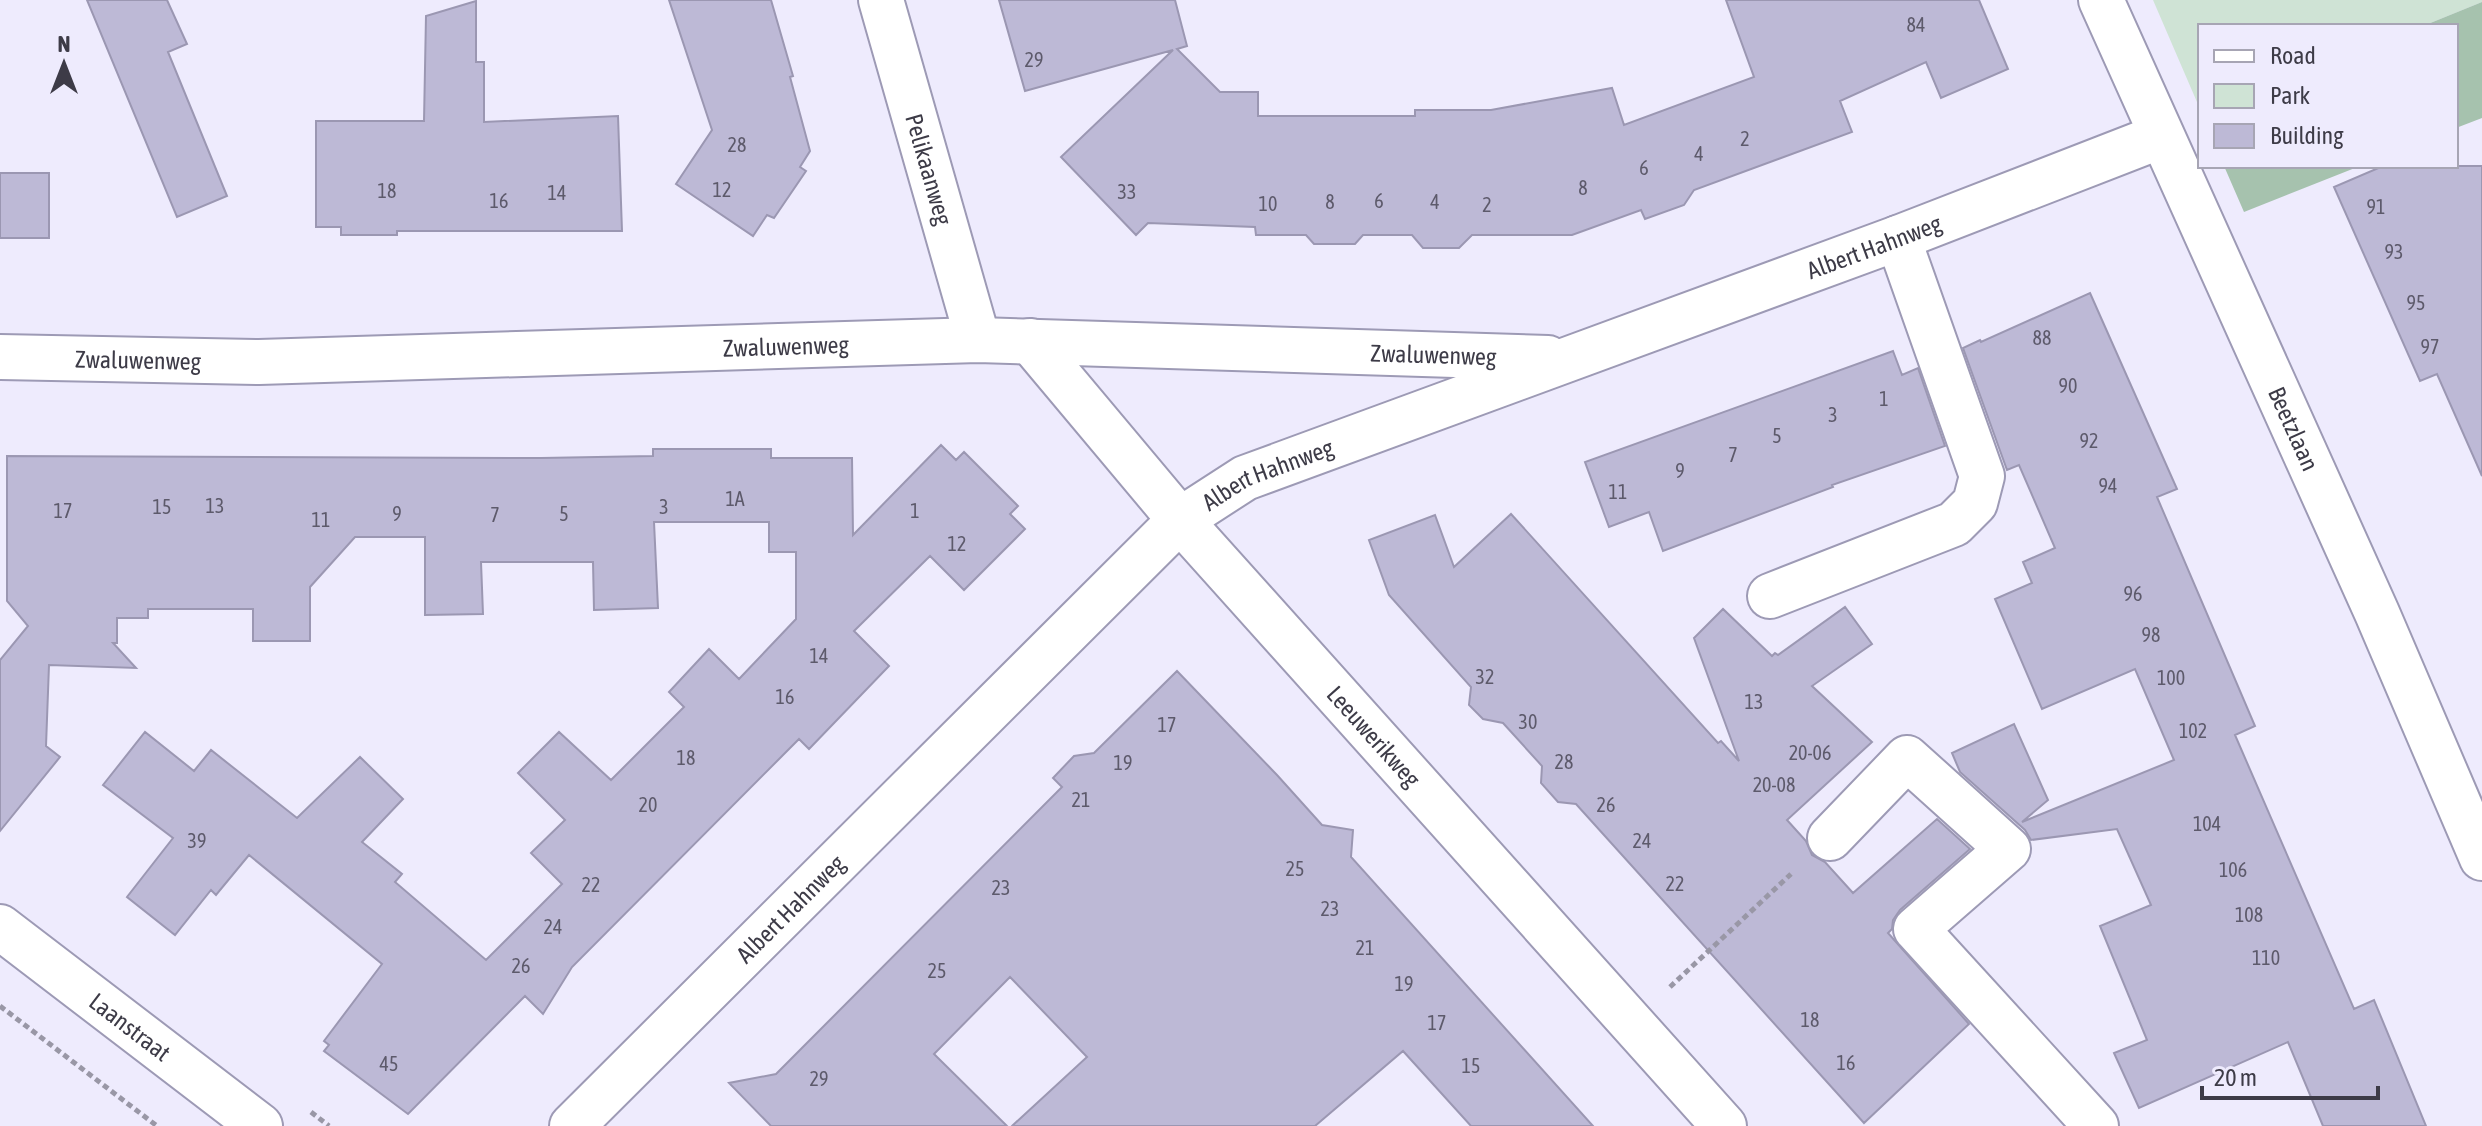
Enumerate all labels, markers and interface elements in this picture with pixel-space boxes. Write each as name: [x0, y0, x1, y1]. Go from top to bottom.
house number: 84: [1907, 13, 1925, 36]
north arrow: [24, 24, 104, 104]
legend: [2198, 24, 2458, 168]
text: N: [58, 31, 70, 57]
text: Road: [2270, 42, 2316, 69]
house number: 29: [1025, 48, 1043, 71]
text: Park: [2270, 82, 2311, 109]
street label: Pelikaanweg: [901, 111, 958, 229]
text: Building: [2270, 122, 2344, 149]
house number: 2: [1740, 127, 1750, 150]
house number: 28: [728, 133, 746, 156]
house number: 4: [1694, 142, 1704, 165]
house number: 6: [1639, 156, 1649, 179]
house number: 8: [1578, 176, 1588, 199]
house number: 12: [713, 178, 731, 201]
house number: 18: [378, 179, 396, 202]
house number: 33: [1118, 180, 1136, 203]
house number: 14: [548, 181, 566, 204]
house number: 16: [490, 189, 508, 212]
house number: 6: [1374, 189, 1384, 212]
house number: 8: [1325, 190, 1335, 213]
house number: 4: [1430, 190, 1440, 213]
house number: 10: [1259, 192, 1277, 215]
house number: 2: [1482, 193, 1492, 216]
house number: 91: [2367, 195, 2385, 218]
street label: Albert Hahnweg: [1803, 209, 1946, 284]
house number: 93: [2385, 240, 2403, 263]
house number: 95: [2407, 291, 2425, 314]
house number: 88: [2033, 326, 2051, 349]
street label: Zwaluwenweg: [722, 330, 850, 361]
house number: 97: [2421, 335, 2439, 358]
street label: Zwaluwenweg: [1370, 339, 1497, 370]
street label: Zwaluwenweg: [75, 345, 202, 374]
house number: 90: [2059, 374, 2077, 397]
street label: Beetzlaan: [2263, 382, 2325, 475]
house number: 1: [1879, 387, 1889, 410]
house number: 3: [1828, 403, 1838, 426]
house number: 5: [1772, 424, 1782, 447]
house number: 92: [2080, 429, 2098, 452]
street label: Albert Hahnweg: [1197, 433, 1337, 516]
house number: 7: [1728, 443, 1738, 466]
house number: 9: [1675, 459, 1685, 482]
house number: 94: [2099, 474, 2117, 497]
house number: 11: [1609, 480, 1627, 503]
house number: 1A: [725, 487, 745, 510]
house number: 13: [206, 494, 224, 517]
house number: 15: [153, 495, 171, 518]
house number: 3: [659, 495, 669, 518]
house number: 17: [54, 499, 72, 522]
house number: 1: [910, 499, 920, 522]
house number: 9: [392, 502, 402, 525]
house number: 5: [559, 502, 569, 525]
house number: 7: [490, 503, 500, 526]
house number: 11: [312, 508, 330, 531]
house number: 12: [948, 532, 966, 555]
house number: 96: [2124, 582, 2142, 605]
house number: 98: [2142, 623, 2160, 646]
house number: 14: [810, 644, 828, 667]
house number: 32: [1476, 665, 1494, 688]
house number: 100: [2157, 666, 2185, 689]
street label: Leeuwerikweg: [1322, 680, 1427, 793]
house number: 16: [776, 685, 794, 708]
house number: 13: [1745, 690, 1763, 713]
house number: 30: [1519, 710, 1537, 733]
house number: 17: [1158, 713, 1176, 736]
house number: 102: [2179, 719, 2207, 742]
house number: 20-06: [1789, 741, 1831, 764]
house number: 18: [677, 746, 695, 769]
house number: 28: [1555, 750, 1573, 773]
house number: 19: [1114, 751, 1132, 774]
house number: 20-08: [1753, 773, 1795, 796]
house number: 21: [1072, 788, 1090, 811]
house number: 20: [639, 793, 657, 816]
house number: 26: [1597, 793, 1615, 816]
house number: 104: [2193, 812, 2221, 835]
house number: 39: [188, 829, 206, 852]
house number: 24: [1633, 829, 1651, 852]
street label: Albert Hahnweg: [731, 849, 850, 968]
house number: 25: [1286, 857, 1304, 880]
house number: 106: [2219, 858, 2247, 881]
house number: 22: [1666, 872, 1684, 895]
house number: 22: [582, 873, 600, 896]
house number: 23: [992, 876, 1010, 899]
house number: 23: [1321, 897, 1339, 920]
house number: 108: [2235, 903, 2263, 926]
house number: 24: [544, 915, 562, 938]
house number: 21: [1356, 936, 1374, 959]
house number: 110: [2252, 946, 2280, 969]
house number: 26: [512, 954, 530, 977]
house number: 25: [928, 959, 946, 982]
house number: 19: [1395, 972, 1413, 995]
street label: Laanstraat: [84, 987, 176, 1066]
house number: 18: [1801, 1008, 1819, 1031]
house number: 17: [1428, 1011, 1446, 1034]
scale bar: [2202, 1050, 2378, 1100]
house number: 16: [1837, 1051, 1855, 1074]
house number: 45: [380, 1052, 398, 1075]
house number: 15: [1462, 1054, 1480, 1077]
text: 20 m: [2214, 1064, 2257, 1091]
house number: 29: [810, 1067, 828, 1090]

